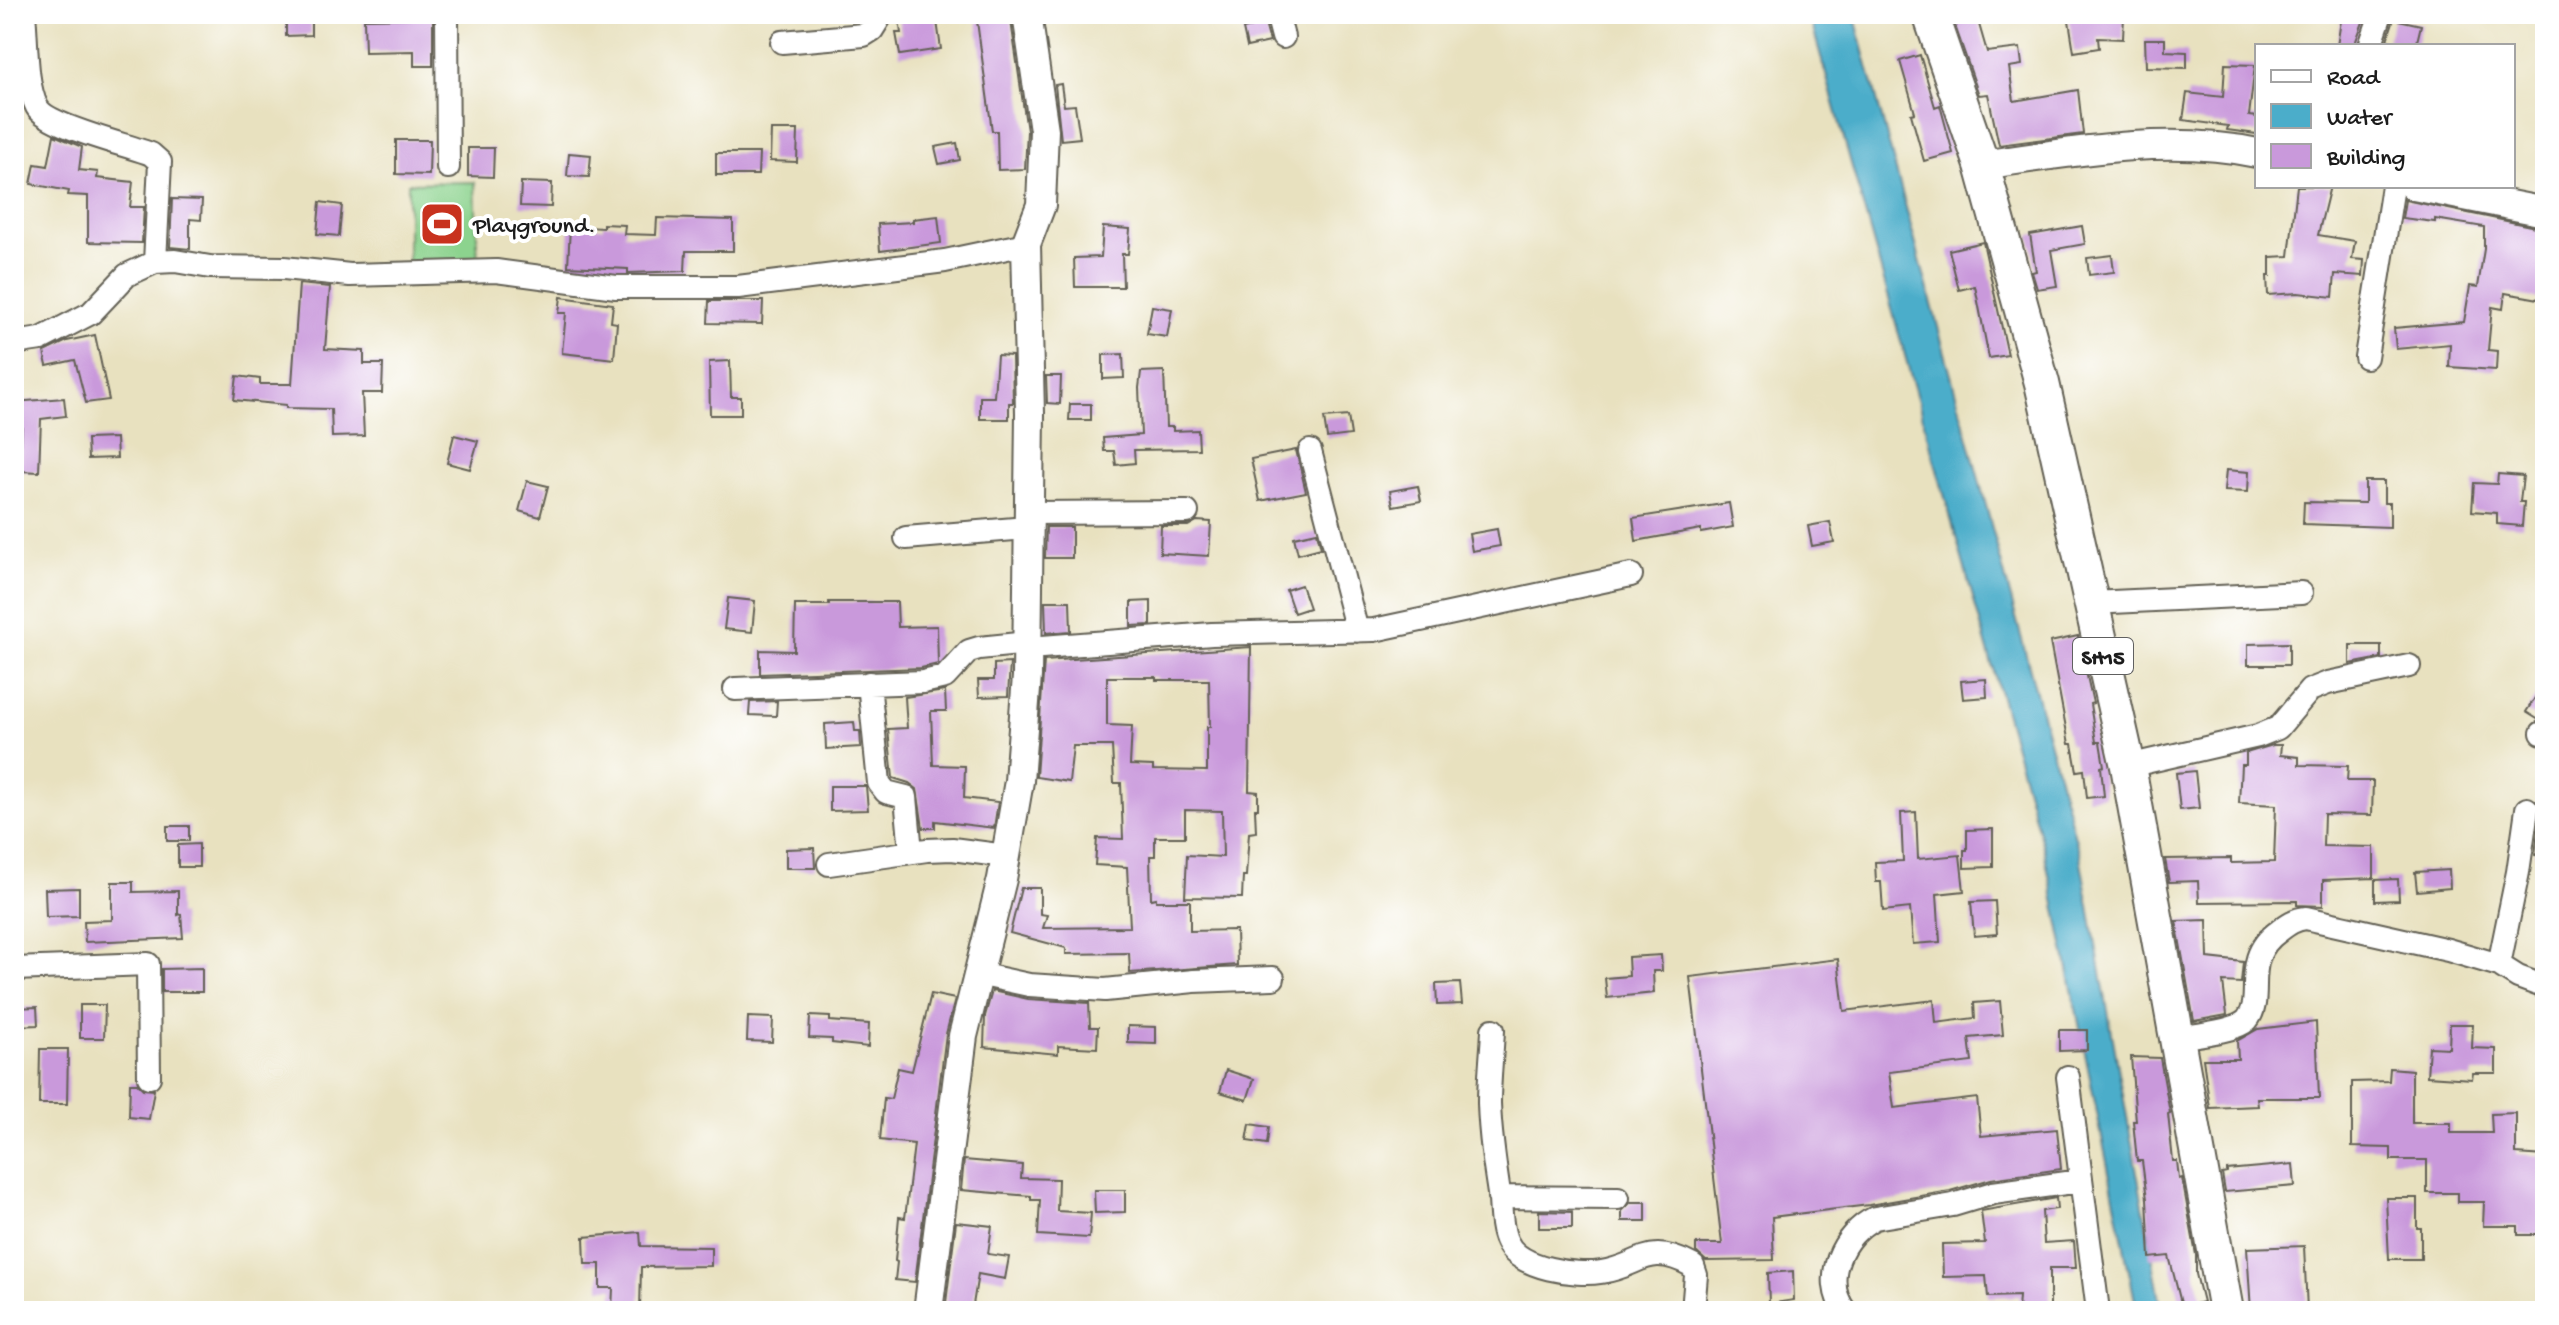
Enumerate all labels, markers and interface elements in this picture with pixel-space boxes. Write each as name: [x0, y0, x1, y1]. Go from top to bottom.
legend: [2255, 44, 2515, 188]
text: Road: [2327, 65, 2381, 94]
text: Water: [2327, 105, 2394, 134]
text: Building: [2326, 145, 2405, 174]
sports icon: Playground.: [418, 200, 466, 248]
place label: Playground.: [472, 213, 596, 242]
road number: SH15: [2073, 638, 2133, 674]

